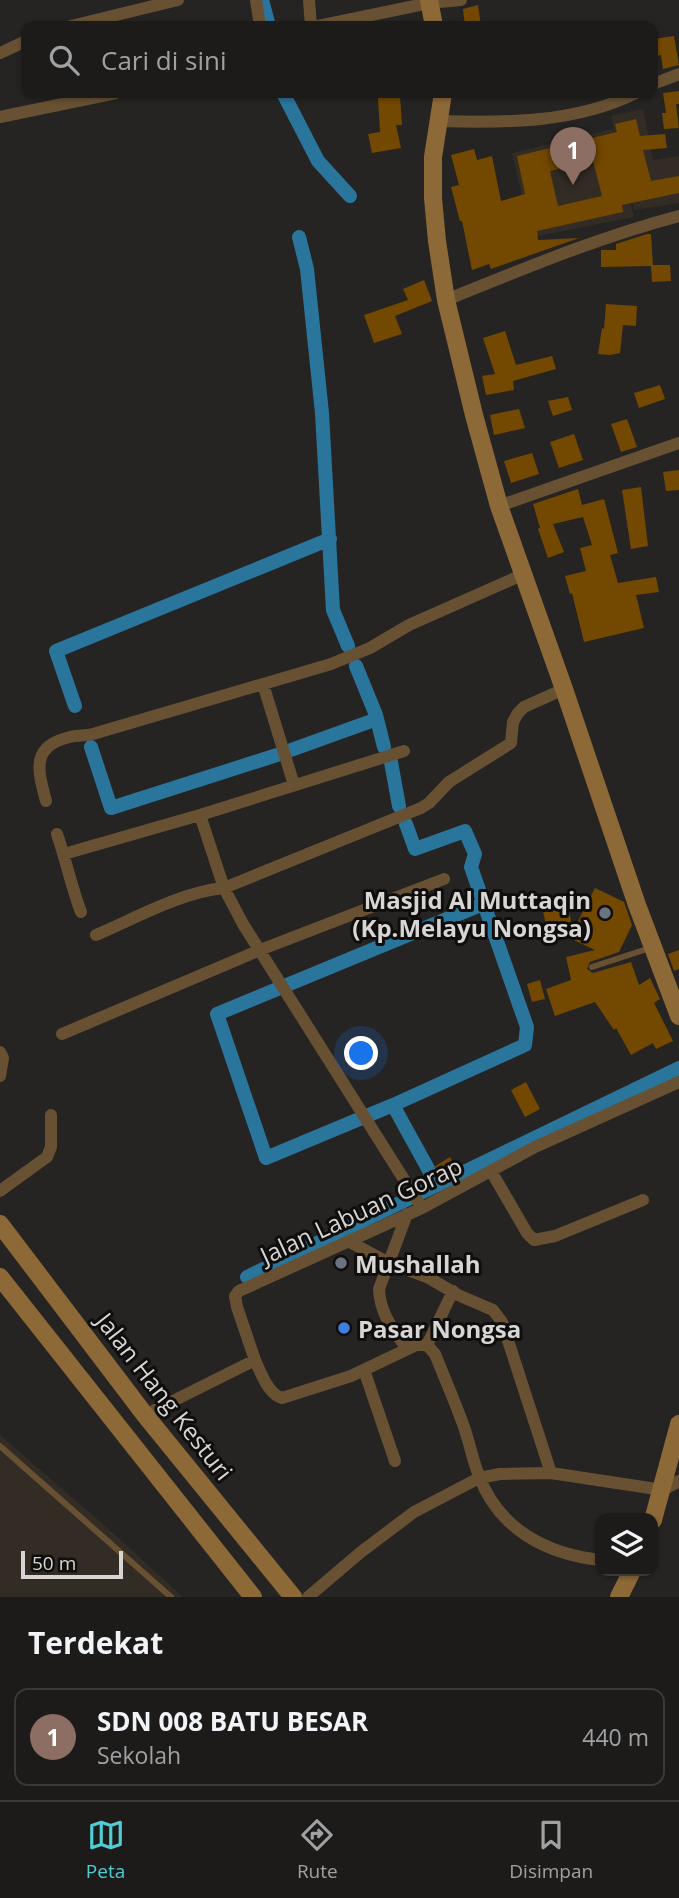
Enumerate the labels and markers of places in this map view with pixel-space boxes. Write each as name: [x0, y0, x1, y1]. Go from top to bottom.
pin: 1: [550, 127, 596, 185]
place label: Masjid Al Muttaqin (Kp.Melayu Nongsa): [352, 883, 591, 944]
marker: Masjid Al Muttaqin (Kp.Melayu Nongsa): [597, 905, 613, 921]
place label: Mushallah: [355, 1247, 481, 1280]
marker: Mushallah: [333, 1255, 349, 1271]
place label: Pasar Nongsa: [358, 1312, 521, 1345]
marker: Pasar Nongsa: [336, 1320, 352, 1336]

